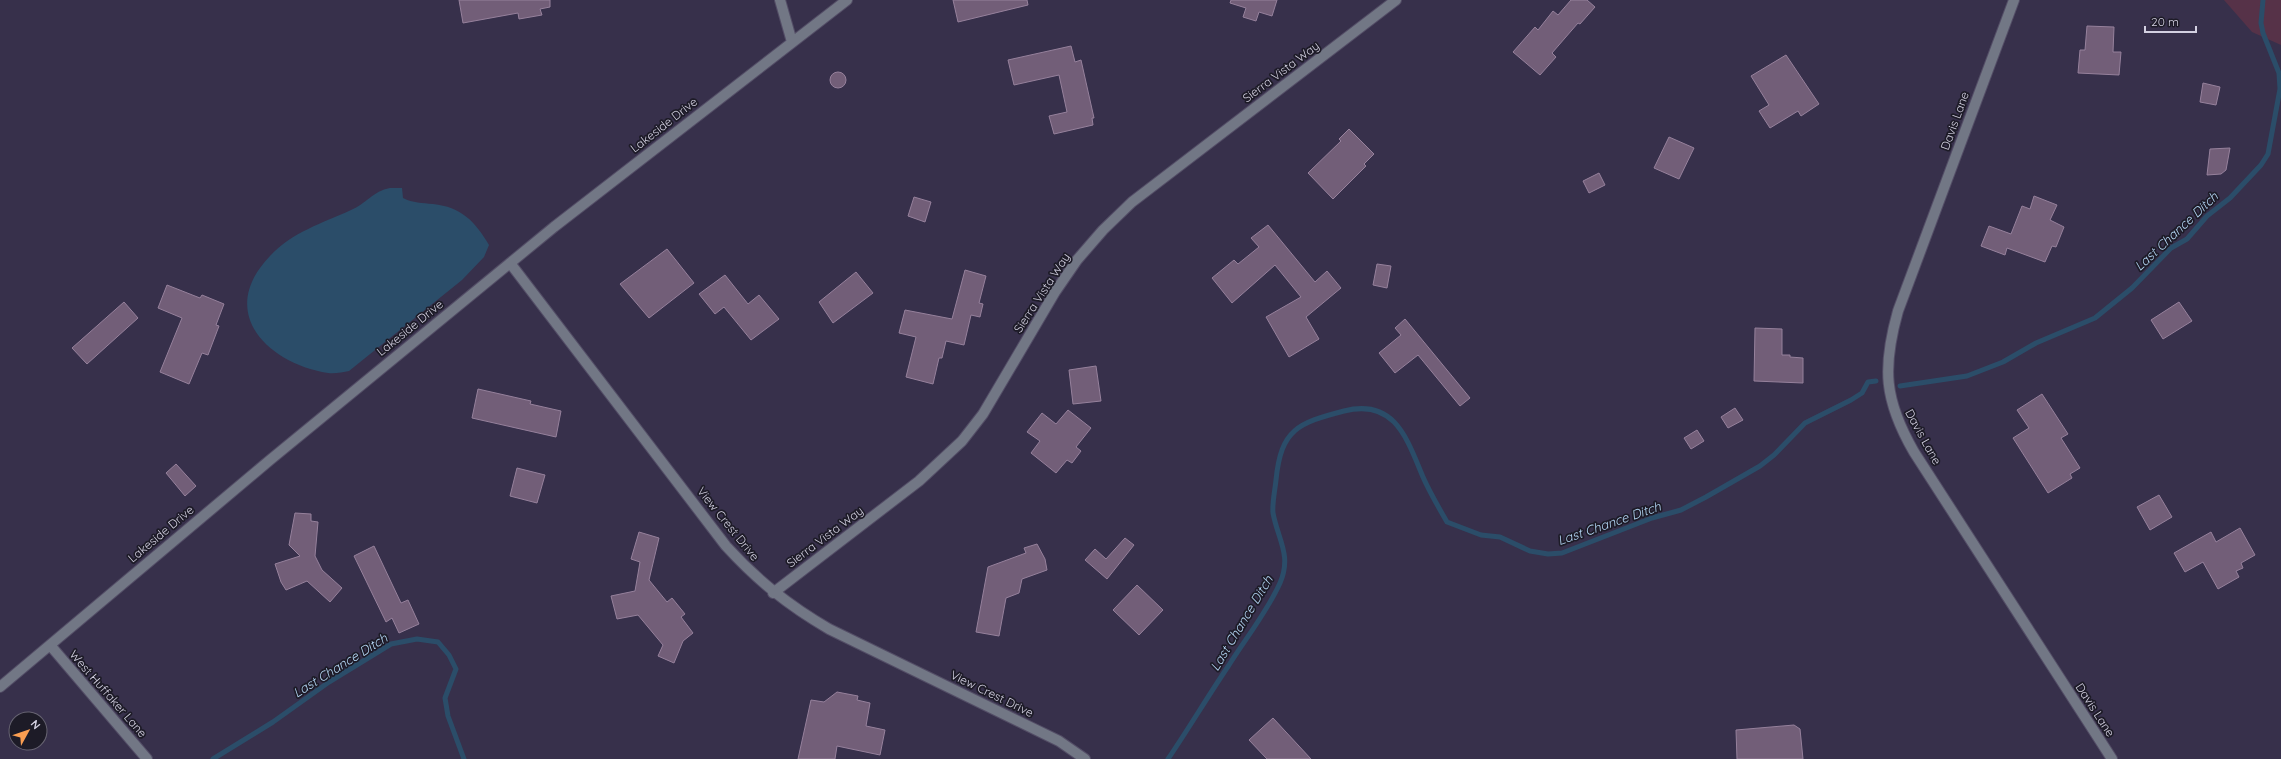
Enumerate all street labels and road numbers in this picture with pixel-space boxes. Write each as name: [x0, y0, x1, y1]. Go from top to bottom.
street label: Sierra Vista Way: [1239, 38, 1322, 105]
street label: Davis Lane: [1937, 89, 1972, 152]
street label: Lakeside Drive: [627, 94, 700, 155]
street label: Sierra Vista Way: [1010, 250, 1073, 335]
street label: Lakeside Drive: [373, 296, 446, 359]
street label: Davis Lane: [1902, 406, 1945, 467]
street label: View Crest Drive: [694, 484, 763, 564]
street label: Lakeside Drive: [125, 502, 197, 565]
street label: Sierra Vista Way: [783, 503, 866, 570]
street label: West Huffaker Lane: [66, 647, 151, 741]
street label: View Crest Drive: [948, 667, 1036, 720]
street label: Davis Lane: [2073, 680, 2118, 740]

